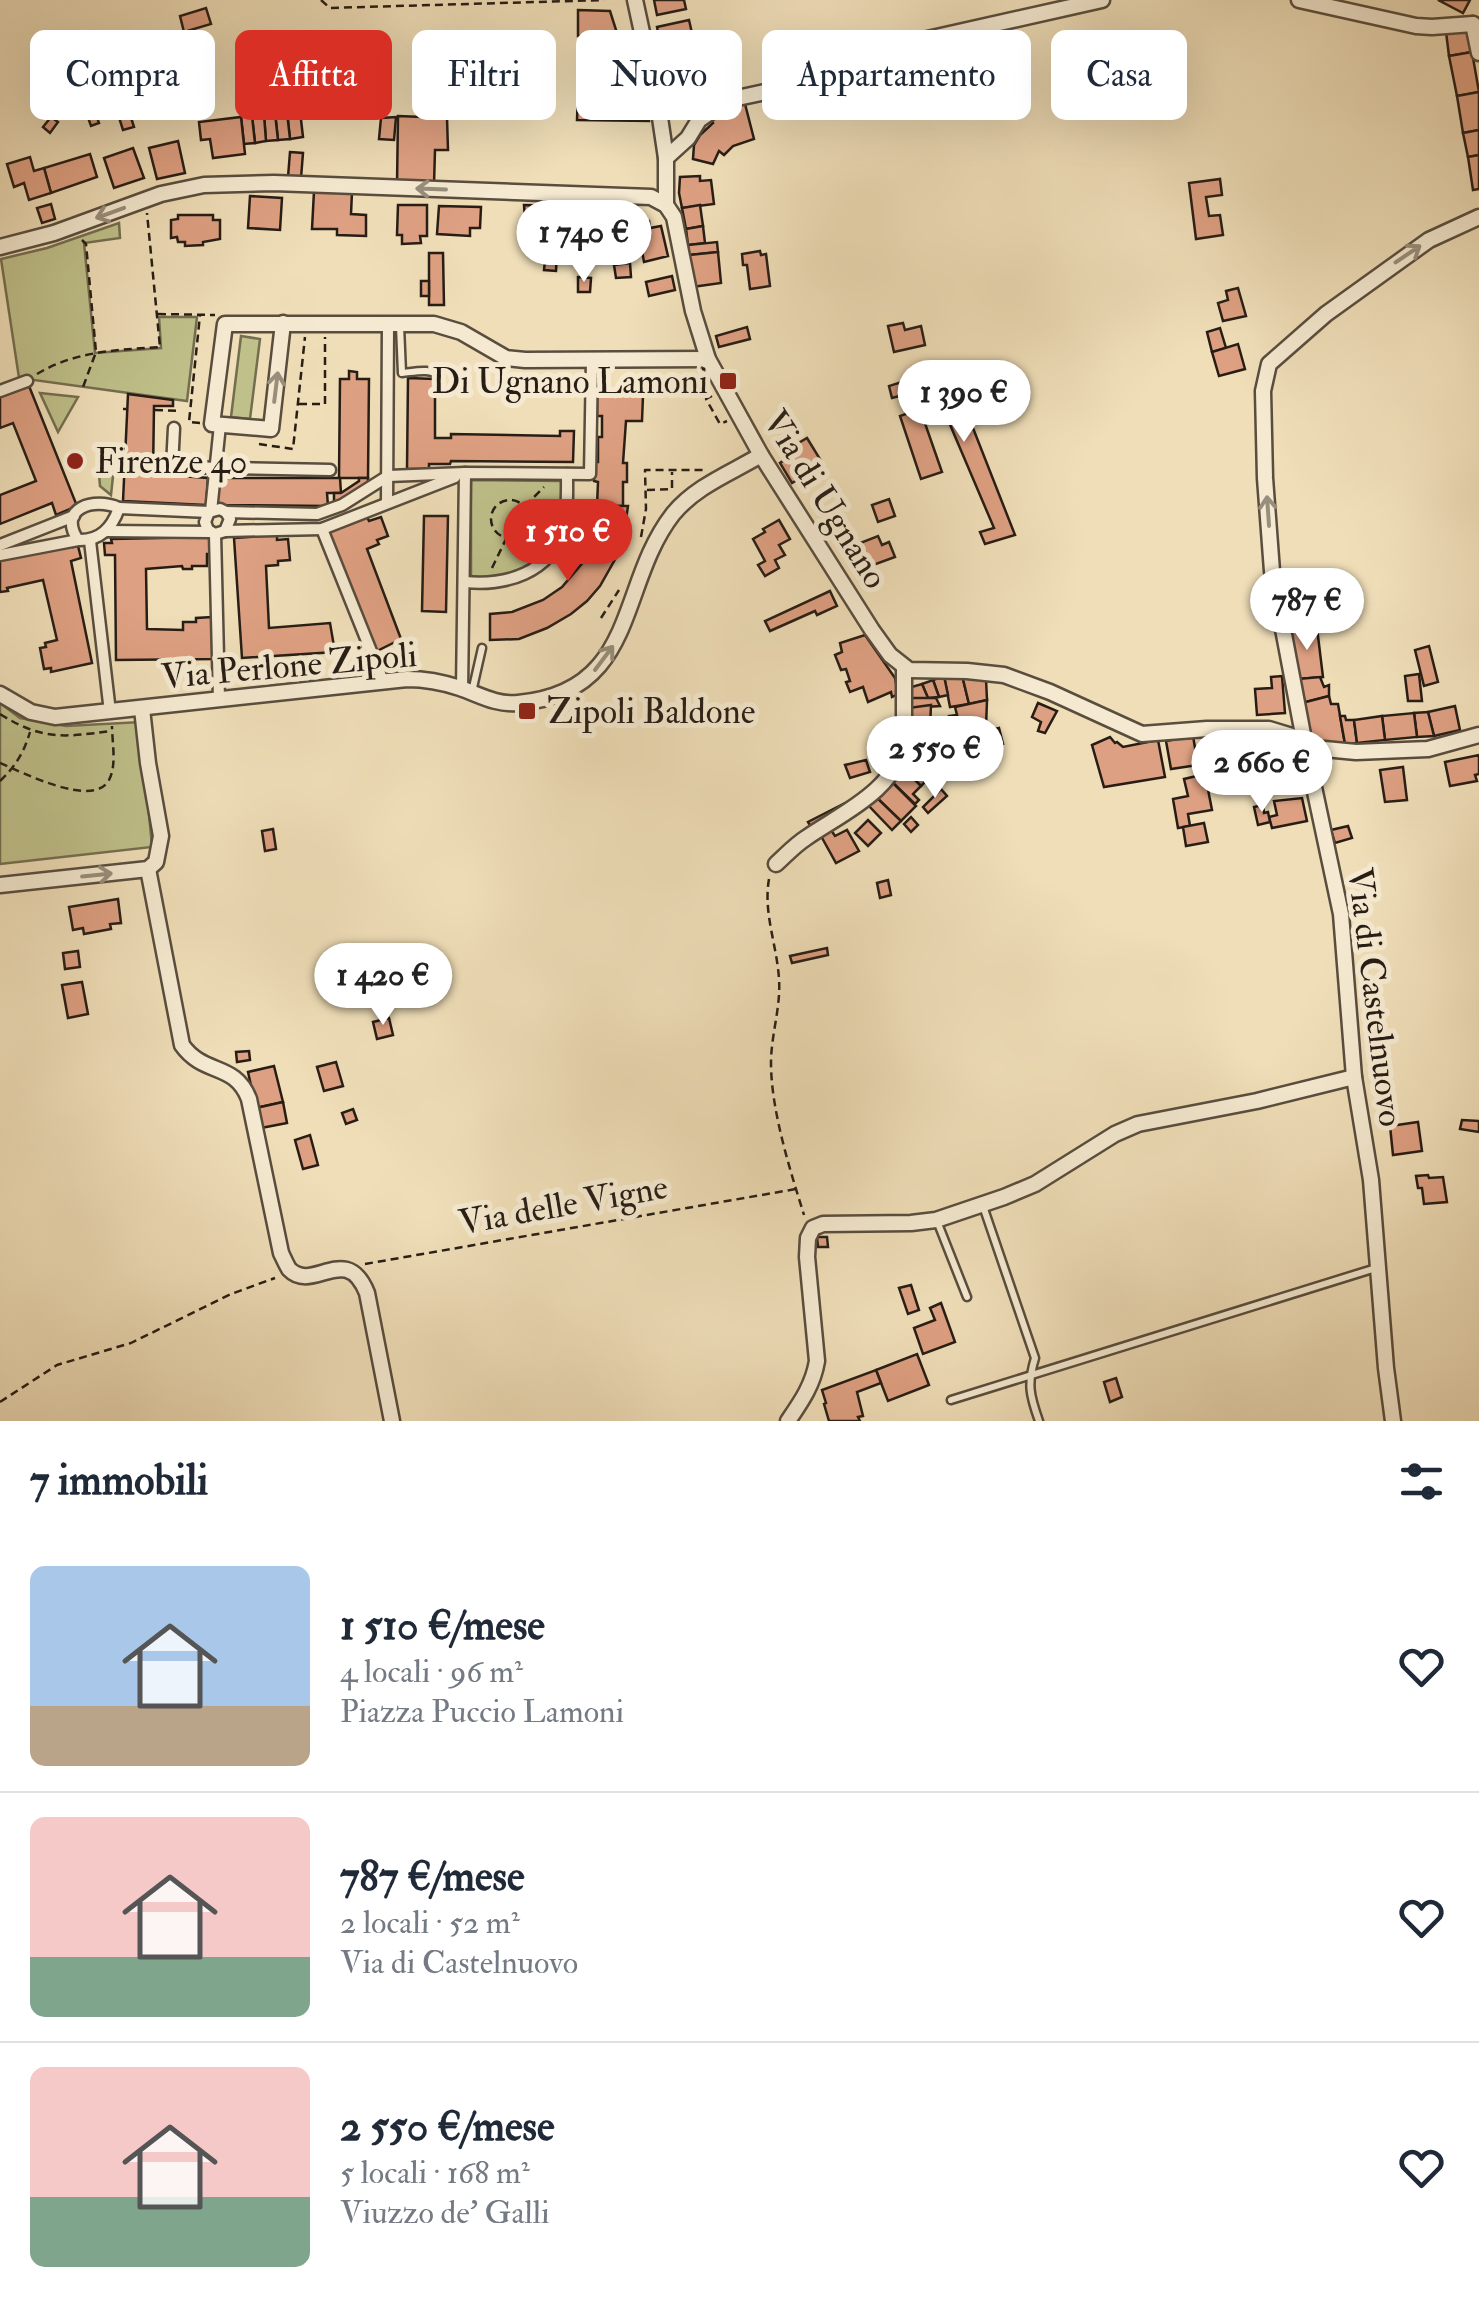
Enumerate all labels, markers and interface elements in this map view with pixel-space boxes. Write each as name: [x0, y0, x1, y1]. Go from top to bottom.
chip: Compra: [30, 30, 215, 120]
chip: Affitta: [235, 30, 392, 120]
chip: Filtri: [412, 30, 556, 120]
chip: Nuovo: [576, 30, 742, 120]
chip: Appartamento: [762, 30, 1031, 120]
chip: Casa: [1051, 30, 1187, 120]
one-way arrow: [415, 180, 447, 199]
pin: 1 740 €: [492, 200, 676, 285]
one-way arrow: [96, 205, 127, 223]
text: 1 740 €: [538, 212, 630, 252]
one-way arrow: [1393, 244, 1421, 265]
place label: Di Ugnano Lamoni: [432, 360, 708, 404]
pin: 1 390 €: [872, 360, 1056, 445]
marker: Di Ugnano Lamoni: [717, 370, 739, 392]
one-way arrow: [267, 372, 286, 404]
text: 1 390 €: [920, 372, 1008, 412]
street label: Via di Ugnano: [753, 402, 897, 597]
place label: Firenze 40: [95, 440, 247, 484]
marker: Firenze 40: [64, 450, 86, 472]
one-way arrow: [1258, 496, 1277, 528]
pin: 1 510 €: [476, 499, 660, 584]
text: 1 510 €: [525, 511, 611, 551]
pin: 787 €: [1237, 568, 1377, 653]
text: 787 €: [1272, 580, 1342, 620]
street label: Via Perlone Zipoli: [159, 633, 419, 699]
one-way arrow: [594, 645, 615, 672]
place label: Zipoli Baldone: [547, 690, 755, 734]
marker: Zipoli Baldone: [516, 700, 538, 722]
pin: 2 550 €: [843, 716, 1027, 801]
text: 2 550 €: [889, 728, 981, 768]
pin: 2 660 €: [1170, 730, 1354, 815]
text: 2 660 €: [1213, 742, 1311, 782]
one-way arrow: [80, 865, 113, 884]
street label: Via di Castelnuovo: [1337, 865, 1413, 1129]
pin: 1 420 €: [291, 943, 475, 1028]
text: 1 420 €: [336, 955, 430, 995]
street label: Via delle Vigne: [455, 1165, 671, 1245]
icon: filters: [1394, 1454, 1449, 1509]
text: 7 immobili: [30, 1455, 208, 1507]
text: 1 510 €/mese: [340, 1600, 545, 1652]
icon: home: [110, 1606, 230, 1726]
icon: heart: [1394, 1639, 1449, 1694]
text: 4 locali · 96 m²: [340, 1652, 523, 1692]
text: Piazza Puccio Lamoni: [340, 1692, 624, 1732]
text: 787 €/mese: [340, 1851, 525, 1903]
icon: home: [110, 1857, 230, 1977]
icon: heart: [1394, 1890, 1449, 1945]
text: 2 locali · 52 m²: [340, 1903, 520, 1943]
text: Via di Castelnuovo: [340, 1943, 578, 1983]
text: 2 550 €/mese: [340, 2101, 555, 2153]
icon: home: [110, 2107, 230, 2227]
icon: heart: [1394, 2140, 1449, 2195]
text: 5 locali · 168 m²: [340, 2153, 530, 2193]
text: Viuzzo de' Galli: [340, 2193, 549, 2233]

